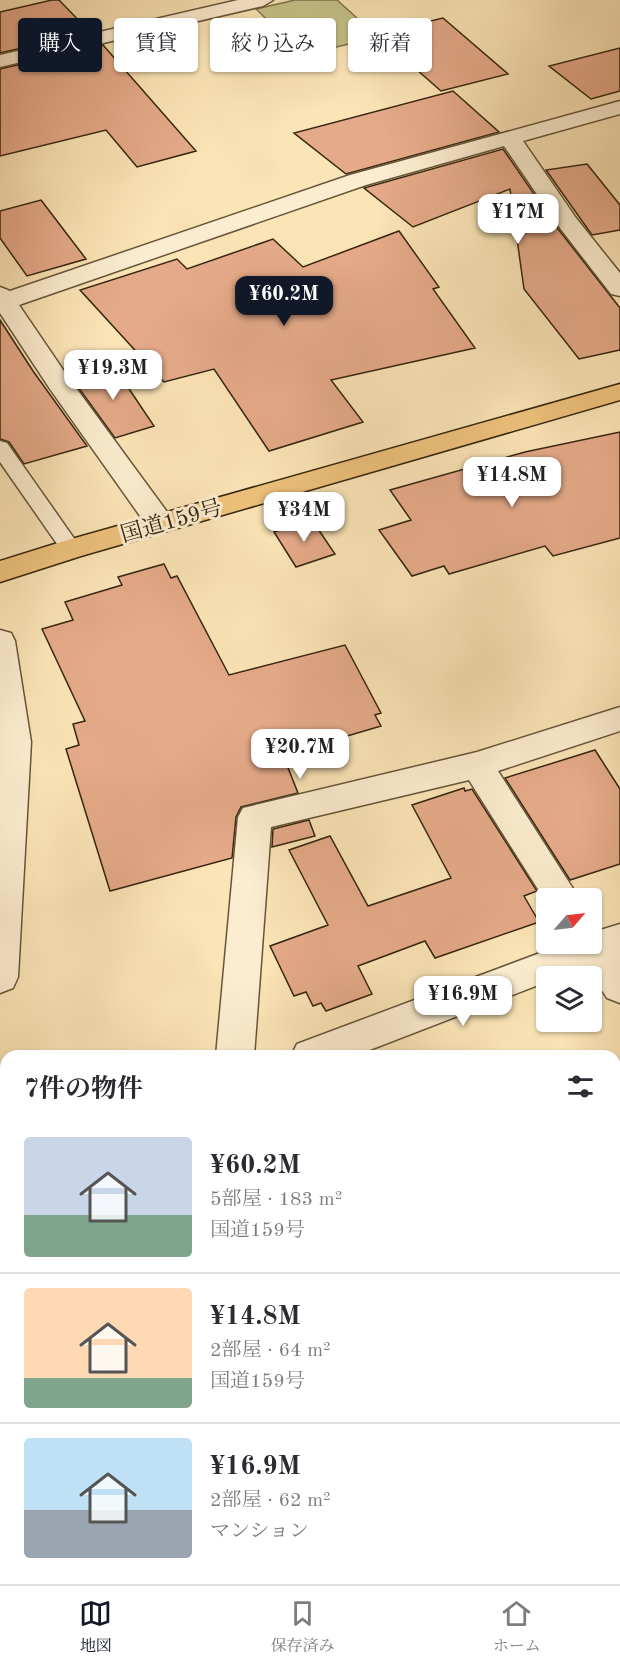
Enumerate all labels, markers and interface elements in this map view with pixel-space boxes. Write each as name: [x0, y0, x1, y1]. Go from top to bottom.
chip: 購入: [18, 18, 102, 72]
chip: 賃貸: [114, 18, 198, 72]
chip: 絞り込み: [210, 18, 336, 72]
chip: 新着: [348, 18, 432, 72]
pin: ¥17M: [482, 194, 554, 245]
text: ¥17M: [492, 203, 544, 223]
pin: ¥60.2M: [235, 276, 333, 327]
text: ¥60.2M: [249, 285, 319, 305]
pin: ¥19.3M: [64, 350, 162, 401]
text: ¥19.3M: [78, 359, 148, 379]
pin: ¥14.8M: [463, 457, 561, 508]
text: ¥14.8M: [477, 466, 547, 486]
pin: ¥34M: [268, 492, 340, 543]
street label: 国道159号: [118, 495, 225, 547]
text: ¥34M: [278, 501, 330, 521]
pin: ¥20.7M: [251, 729, 349, 780]
text: ¥20.7M: [265, 738, 335, 758]
north arrow: [536, 888, 602, 954]
map controls: [536, 888, 602, 1032]
button: layers: [536, 966, 602, 1032]
pin: ¥16.9M: [414, 976, 512, 1027]
text: ¥16.9M: [428, 985, 498, 1005]
icon: filters: [564, 1070, 597, 1103]
text: 7件の物件: [24, 1077, 143, 1103]
text: ¥60.2M: [210, 1153, 301, 1179]
icon: home: [72, 1161, 144, 1233]
text: 5部屋 · 183 m²: [210, 1190, 342, 1210]
text: 国道159号: [210, 1221, 305, 1241]
text: ¥14.8M: [210, 1304, 301, 1330]
icon: home: [72, 1312, 144, 1384]
text: 2部屋 · 64 m²: [210, 1341, 331, 1361]
text: 国道159号: [210, 1372, 305, 1392]
text: ¥16.9M: [210, 1454, 301, 1480]
icon: home: [72, 1462, 144, 1534]
text: 2部屋 · 62 m²: [210, 1491, 331, 1511]
text: マンション: [210, 1522, 309, 1542]
tab: 地図: [79, 1597, 112, 1657]
tab: 保存済み: [270, 1597, 334, 1657]
tab: ホーム: [493, 1597, 541, 1657]

